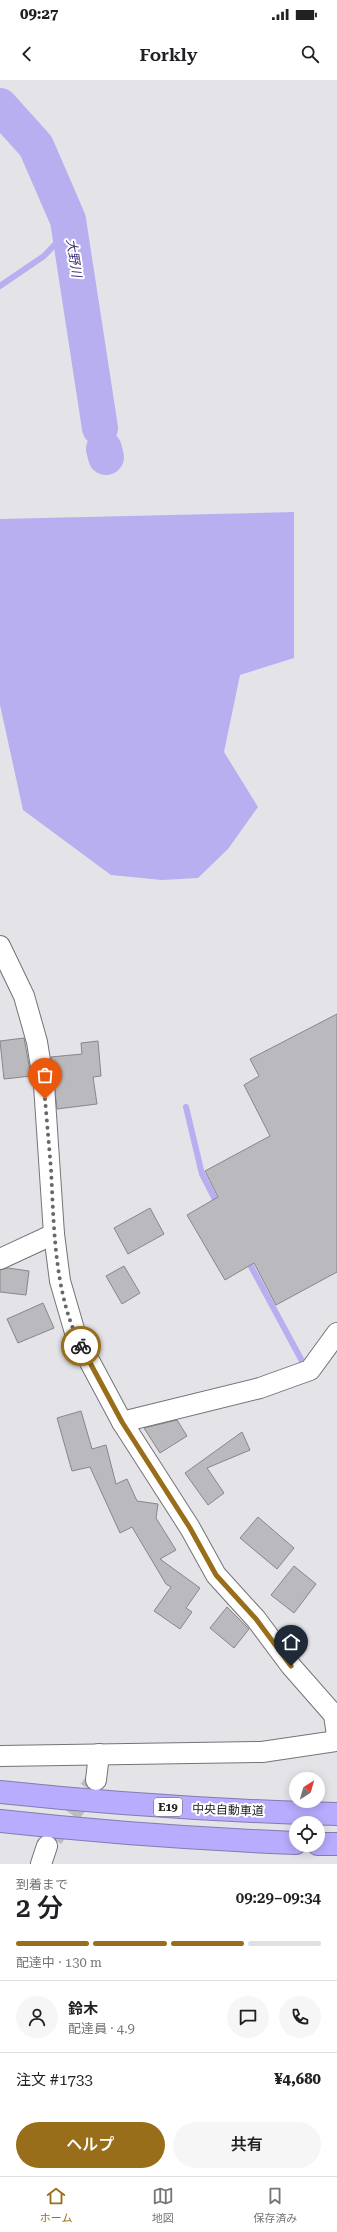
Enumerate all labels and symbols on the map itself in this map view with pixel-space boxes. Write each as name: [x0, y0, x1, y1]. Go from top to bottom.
water label: 大野川: [64, 238, 85, 280]
pin: [28, 1058, 62, 1099]
courier: [61, 1326, 101, 1366]
pin: [274, 1625, 308, 1666]
north arrow: [289, 1772, 325, 1808]
road number: E19: [154, 1798, 182, 1816]
street label: 中央自動車道: [192, 1802, 264, 1818]

